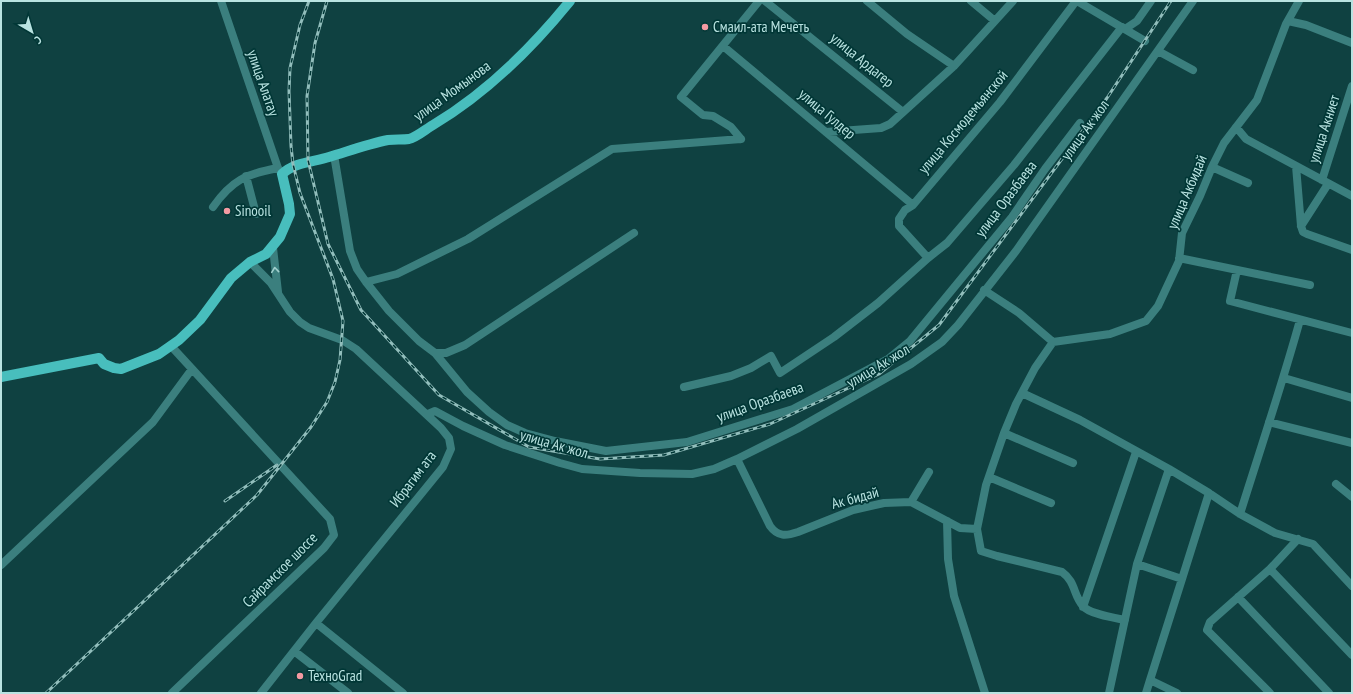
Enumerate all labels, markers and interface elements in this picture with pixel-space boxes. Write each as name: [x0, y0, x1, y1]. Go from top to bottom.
north arrow: [12, 12, 52, 52]
place label: Смаил-ата Мечеть: [713, 17, 809, 36]
marker: Смаил-ата Мечеть: [700, 22, 710, 32]
street label: улица Ардагер: [827, 28, 898, 91]
text: С: [32, 33, 44, 47]
street label: улица Алатау: [243, 47, 284, 119]
street label: улица Момынова: [409, 56, 494, 125]
street label: улица Космодемьянской: [914, 66, 1011, 177]
street label: улица Гулдер: [795, 84, 860, 143]
street label: улица Акниет: [1304, 92, 1344, 165]
street label: улица Ак жол: [1056, 96, 1113, 164]
street label: улица Акбидай: [1162, 152, 1211, 232]
street label: улица Оразбаева: [971, 157, 1040, 241]
place label: Sinooil: [235, 201, 271, 220]
marker: Sinooil: [222, 206, 232, 216]
one-way arrow: [271, 267, 280, 273]
street label: улица Ак жол: [843, 339, 913, 392]
street label: улица Оразбаева: [714, 377, 806, 426]
street label: улица Ак жол: [518, 425, 590, 462]
street label: Ибрагим ата: [385, 447, 440, 511]
street label: Ак бидай: [829, 482, 881, 513]
street label: Сайрамское шоссе: [238, 528, 321, 611]
place label: ТехноGrad: [308, 666, 362, 685]
marker: ТехноGrad: [295, 671, 305, 681]

